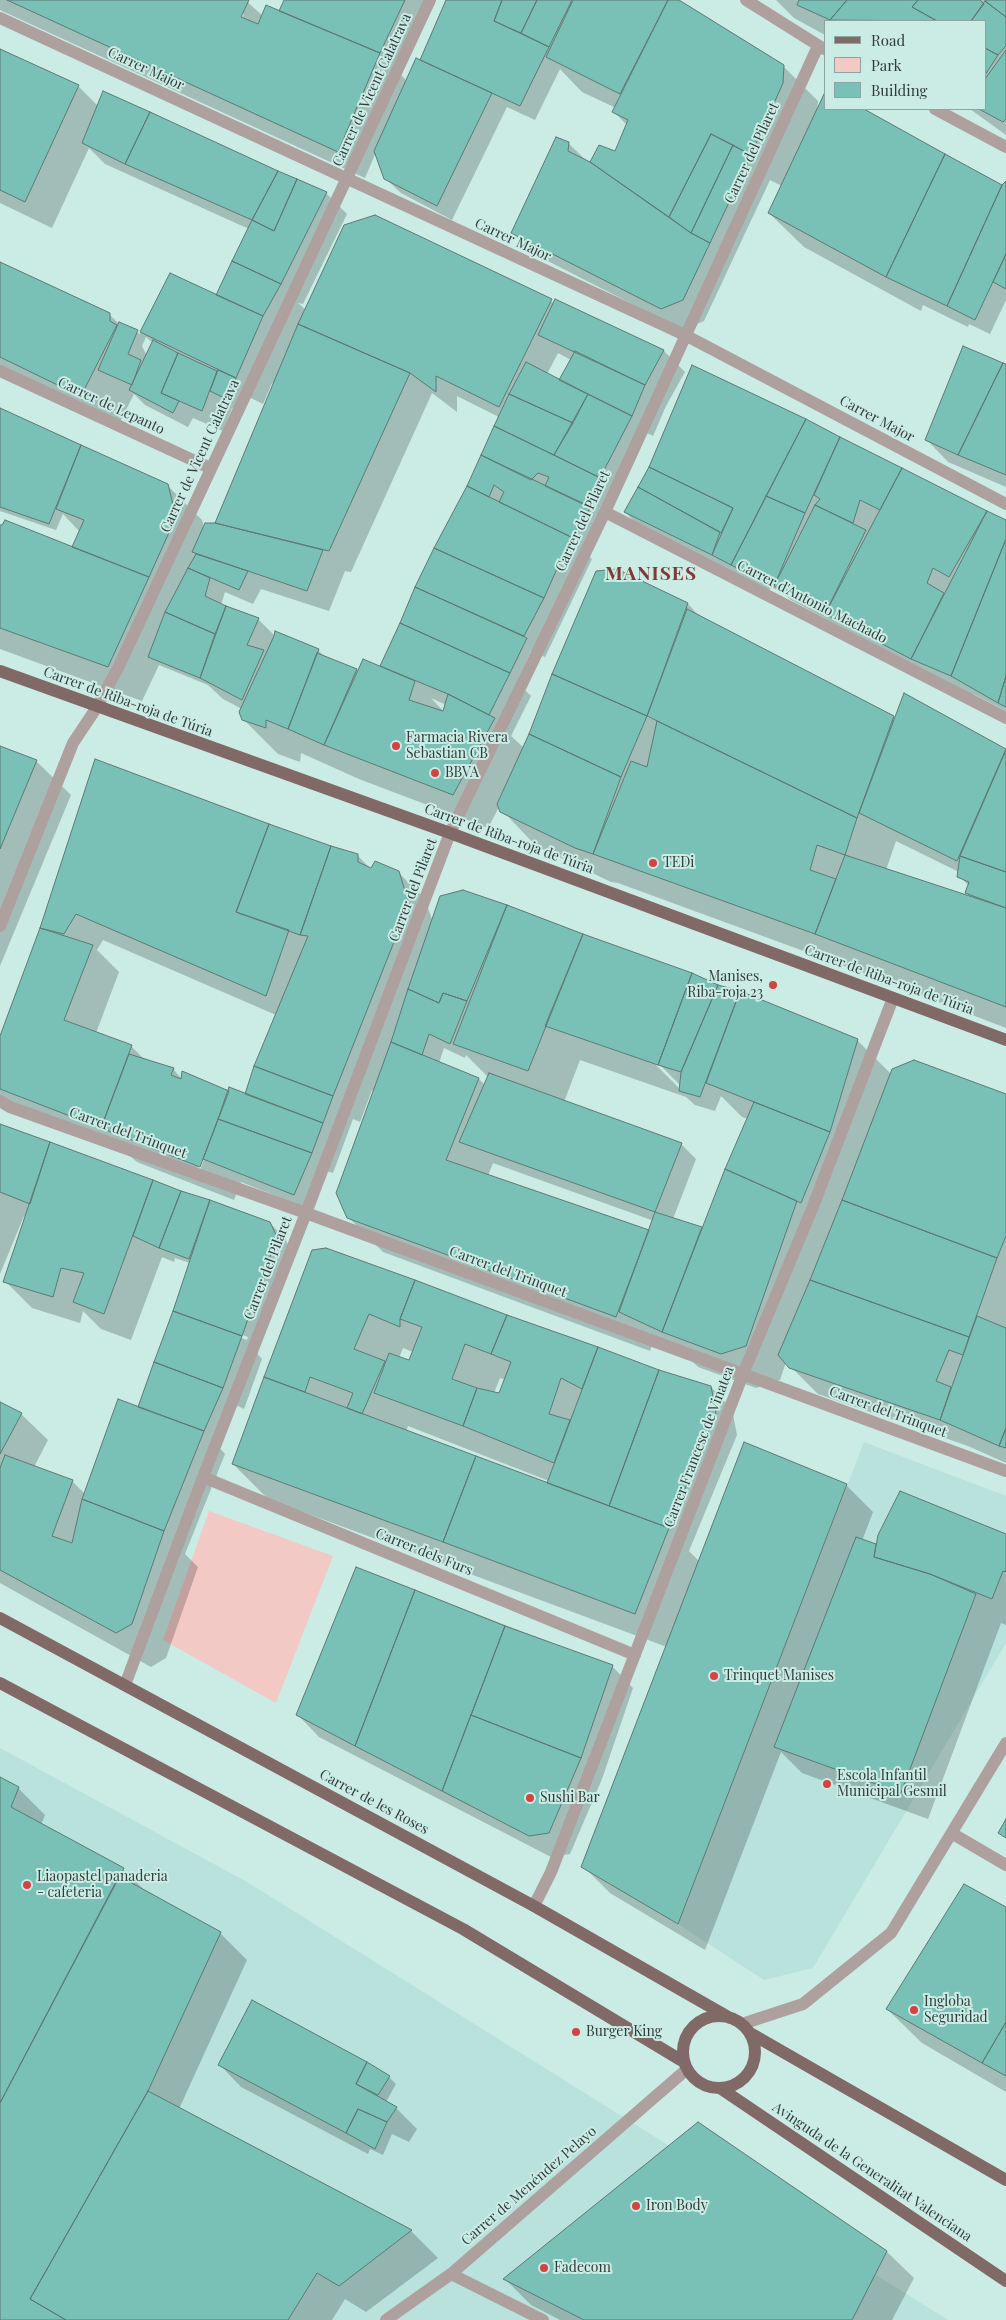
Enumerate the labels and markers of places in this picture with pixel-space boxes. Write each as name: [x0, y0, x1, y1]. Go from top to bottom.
place label: Farmacia Rivera Sebastian CB: [406, 730, 508, 762]
marker: Farmacia Rivera Sebastian CB: [390, 740, 402, 752]
place label: BBVA: [445, 765, 479, 781]
marker: BBVA: [429, 767, 441, 779]
place label: TEDi: [663, 855, 694, 871]
marker: TEDi: [647, 857, 659, 869]
place label: Manises, Riba-roja 23: [687, 969, 763, 1002]
marker: Manises, Riba-roja 23: [767, 979, 779, 991]
place label: Trinquet Manises: [724, 1668, 834, 1684]
marker: Trinquet Manises: [708, 1670, 720, 1682]
place label: Escola Infantil Municipal Gesmil: [837, 1768, 947, 1800]
marker: Escola Infantil Municipal Gesmil: [821, 1778, 833, 1790]
place label: Sushi Bar: [540, 1790, 600, 1806]
marker: Sushi Bar: [524, 1792, 536, 1804]
place label: Liaopastel panaderia - cafeteria: [37, 1869, 168, 1901]
marker: Liaopastel panaderia - cafeteria: [21, 1879, 33, 1891]
place label: Ingloba Seguridad: [924, 1994, 988, 2026]
marker: Ingloba Seguridad: [908, 2004, 920, 2016]
place label: Burger King: [586, 2024, 662, 2040]
marker: Burger King: [570, 2026, 582, 2038]
place label: Iron Body: [646, 2198, 708, 2214]
marker: Iron Body: [630, 2200, 642, 2212]
place label: Fadecom: [554, 2260, 611, 2276]
marker: Fadecom: [538, 2262, 550, 2274]

